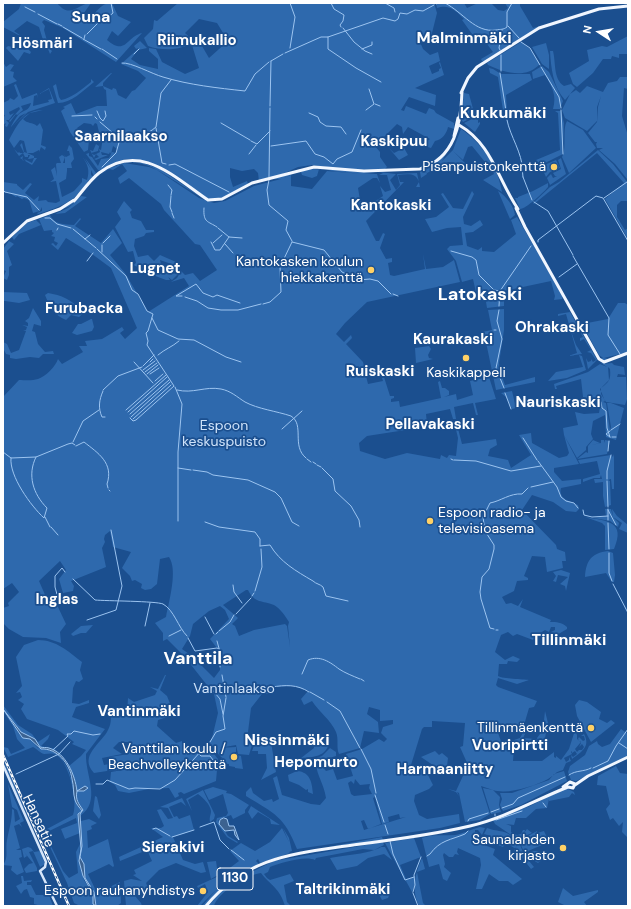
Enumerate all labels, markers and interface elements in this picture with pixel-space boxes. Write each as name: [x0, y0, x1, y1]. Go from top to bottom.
district label: Suna: [72, 8, 110, 28]
north arrow: [579, 12, 619, 52]
text: N: [580, 24, 595, 35]
district label: Malminmäki: [416, 29, 512, 49]
district label: Riimukallio: [157, 32, 237, 50]
district label: Hösmäri: [12, 35, 72, 53]
district label: Kukkumäki: [460, 104, 546, 124]
district label: Saarnilaakso: [74, 128, 168, 146]
district label: Kaskipuu: [360, 133, 428, 151]
place label: Pisanpuistonkenttä: [422, 159, 546, 175]
marker: Pisanpuistonkenttä: [549, 162, 559, 172]
district label: Kantokaski: [351, 197, 431, 215]
place label: Kantokasken koulun hiekkakenttä: [236, 254, 363, 286]
district label: Lugnet: [129, 260, 181, 278]
marker: Kantokasken koulun hiekkakenttä: [366, 265, 376, 275]
district label: Latokaski: [438, 284, 522, 306]
district label: Furubacka: [45, 300, 123, 318]
district label: Ohrakaski: [515, 319, 589, 337]
district label: Kaurakaski: [413, 331, 493, 349]
marker: Kaskikappeli: [461, 353, 471, 363]
district label: Ruiskaski: [346, 363, 414, 381]
place label: Kaskikappeli: [426, 365, 506, 381]
district label: Nauriskaski: [515, 394, 601, 412]
district label: Pellavakaski: [385, 416, 475, 434]
park label: Espoon keskuspuisto: [182, 418, 266, 450]
place label: Espoon radio- ja televisioasema: [438, 505, 546, 538]
marker: Espoon radio- ja televisioasema: [425, 516, 435, 526]
district label: Inglas: [35, 591, 79, 609]
district label: Tillinmäki: [532, 631, 606, 651]
district label: Vanttila: [163, 648, 233, 670]
park label: Vantinlaakso: [193, 681, 275, 697]
district label: Vantinmäki: [97, 703, 181, 721]
place label: Tillinmäenkenttä: [477, 720, 583, 736]
marker: Tillinmäenkenttä: [586, 723, 596, 733]
district label: Nissinmäki: [244, 731, 330, 751]
district label: Vuoripirtti: [472, 737, 548, 755]
place label: Vanttilan koulu / Beachvolleykenttä: [108, 741, 226, 774]
marker: Vanttilan koulu / Beachvolleykenttä: [229, 752, 239, 762]
district label: Hepomurto: [274, 754, 358, 772]
district label: Harmaaniitty: [397, 761, 493, 779]
street label: Hansatie: [18, 792, 58, 850]
place label: Saunalahden kirjasto: [472, 832, 555, 864]
district label: Sierakivi: [142, 839, 204, 857]
marker: Saunalahden kirjasto: [558, 843, 568, 853]
road number: 1130: [217, 868, 253, 890]
district label: Taltrikinmäki: [296, 881, 390, 899]
place label: Espoon rauhanyhdistys: [44, 883, 195, 899]
marker: Espoon rauhanyhdistys: [198, 886, 208, 896]

